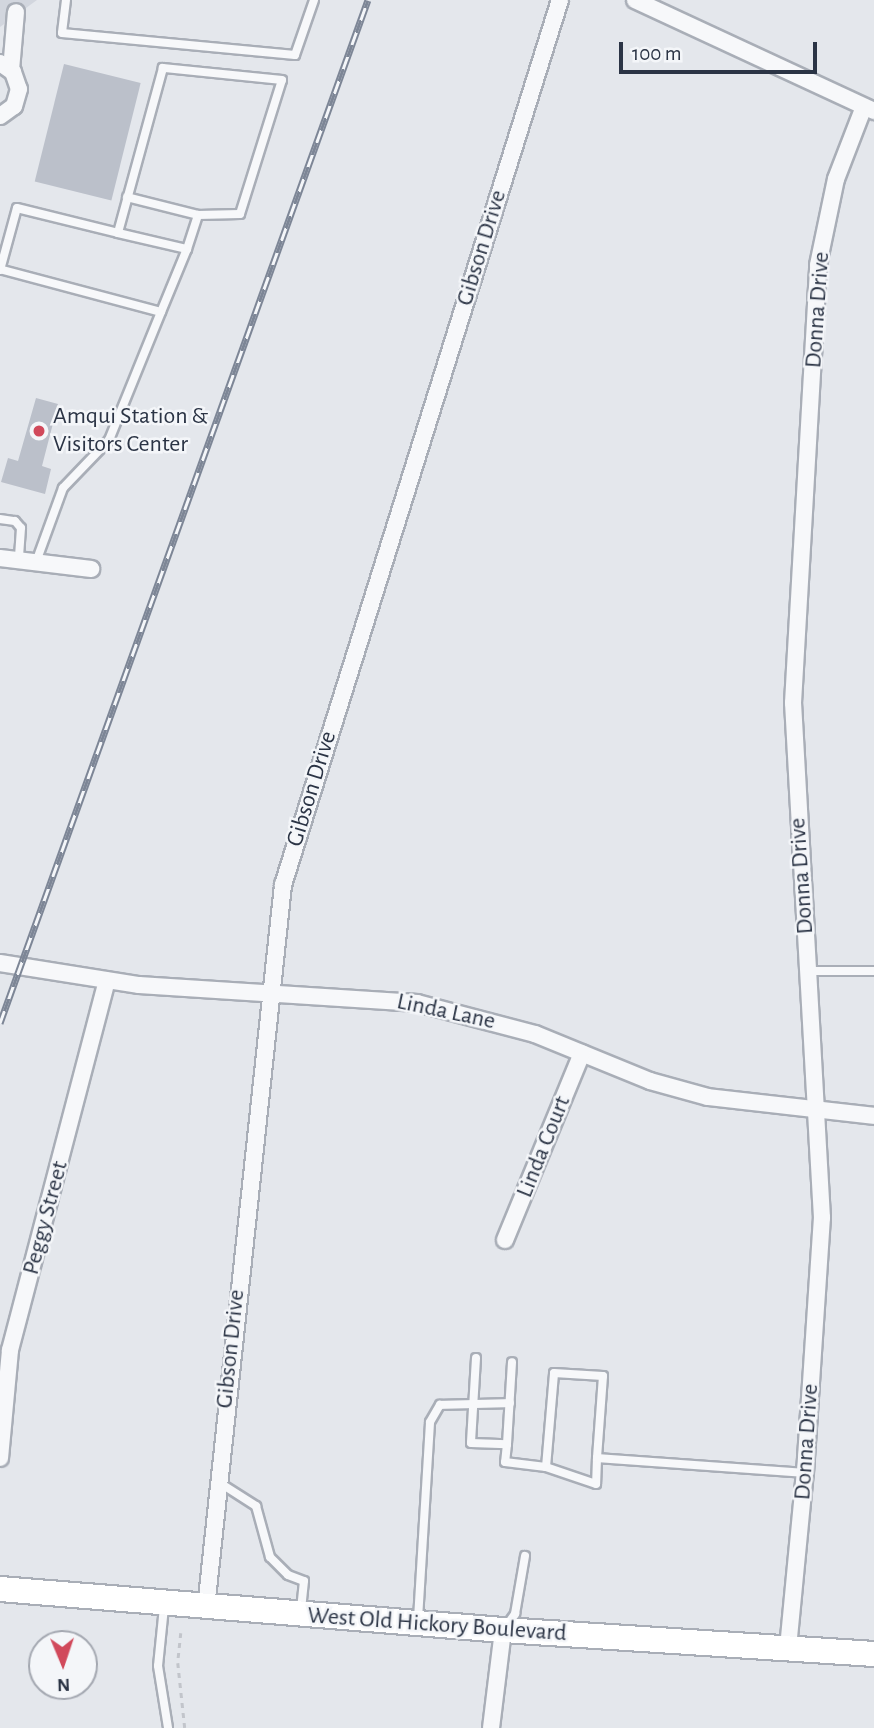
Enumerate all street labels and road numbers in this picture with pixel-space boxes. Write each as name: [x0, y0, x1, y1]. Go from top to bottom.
street label: Gibson Drive: [451, 187, 513, 309]
street label: Donna Drive: [800, 251, 836, 369]
street label: Gibson Drive: [281, 728, 343, 850]
street label: Donna Drive: [784, 817, 820, 935]
street label: Linda Lane: [394, 988, 498, 1036]
street label: Linda Court: [511, 1092, 577, 1202]
street label: Peggy Street: [17, 1158, 75, 1278]
street label: Gibson Drive: [210, 1288, 252, 1410]
street label: Donna Drive: [789, 1383, 825, 1501]
street label: West Old Hickory Boulevard: [306, 1602, 568, 1648]

